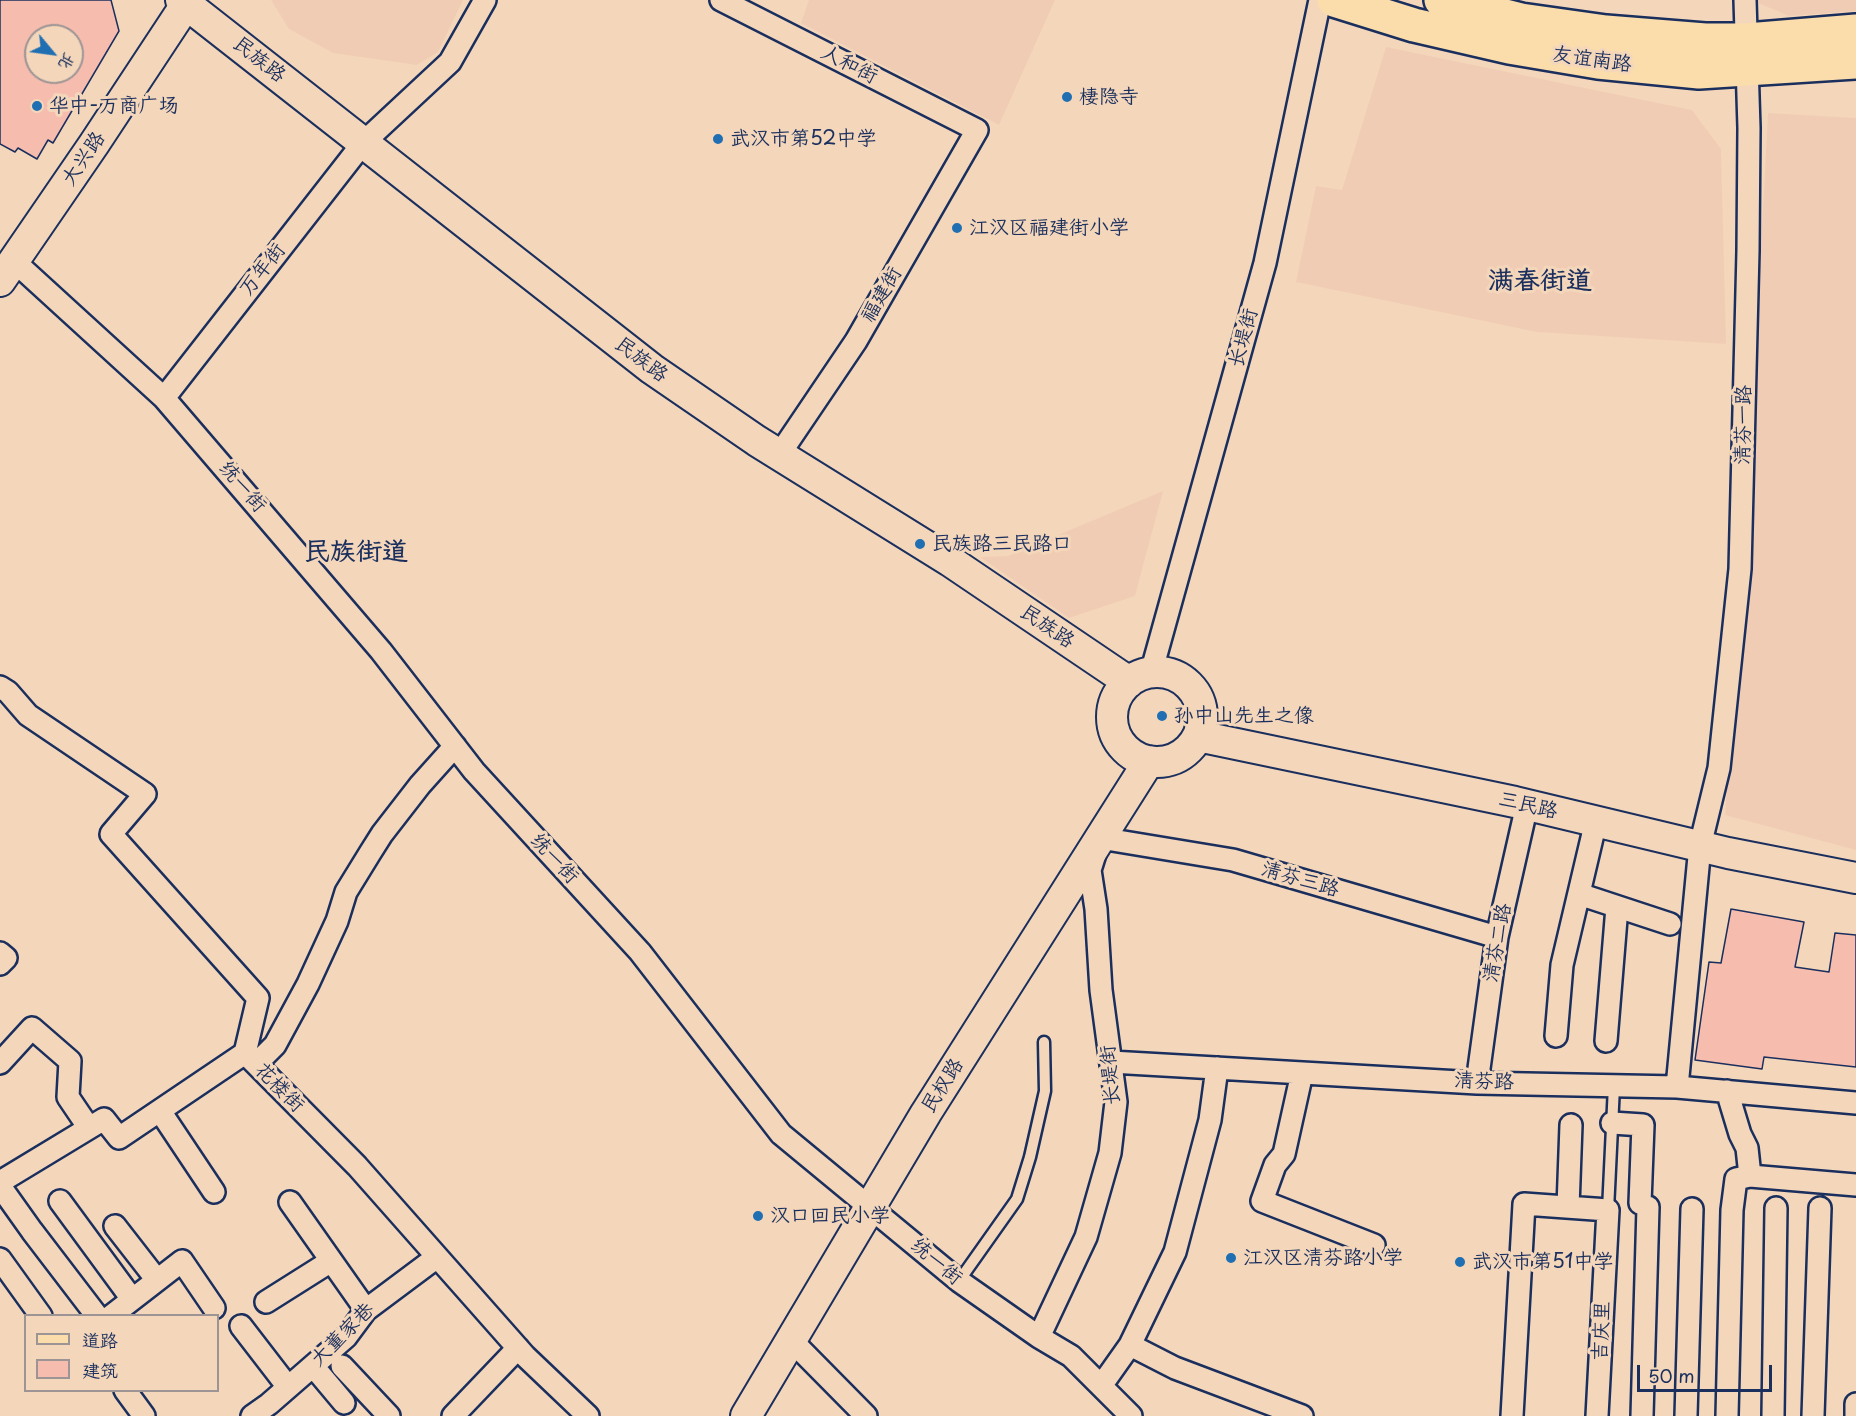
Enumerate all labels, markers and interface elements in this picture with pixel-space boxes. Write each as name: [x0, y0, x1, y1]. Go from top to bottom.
north arrow: [24, 24, 84, 84]
street label: 民族路: [228, 32, 290, 88]
street label: 人和街: [817, 41, 881, 89]
street label: 友谊南路: [1551, 43, 1633, 77]
text: 北: [54, 49, 82, 75]
place label: 棲隐寺: [1079, 85, 1139, 109]
marker: 棲隐寺: [1060, 90, 1074, 104]
place label: 华中-万商广场: [49, 94, 179, 118]
marker: 华中-万商广场: [30, 99, 44, 113]
street label: 大兴路: [57, 127, 111, 191]
place label: 武汉市第52中学: [730, 127, 876, 151]
marker: 武汉市第52中学: [711, 132, 725, 146]
place label: 江汉区福建街小学: [969, 216, 1129, 240]
marker: 江汉区福建街小学: [950, 221, 964, 235]
street label: 万年街: [235, 239, 291, 301]
street label: 福建街: [857, 263, 907, 327]
district label: 满春街道: [1488, 266, 1592, 298]
street label: 长堤街: [1225, 306, 1263, 370]
street label: 民族路: [610, 332, 672, 388]
street label: 清芬一路: [1731, 385, 1757, 465]
street label: 统一街: [213, 456, 271, 518]
place label: 民族路三民路口: [932, 532, 1072, 556]
district label: 民族街道: [304, 537, 408, 569]
marker: 民族路三民路口: [913, 537, 927, 551]
street label: 民族路: [1015, 600, 1079, 654]
place label: 孙中山先生之像: [1174, 704, 1314, 728]
marker: 孙中山先生之像: [1155, 709, 1169, 723]
street label: 三民路: [1496, 788, 1560, 824]
street label: 统一街: [525, 829, 583, 889]
street label: 清芬三路: [1258, 857, 1342, 903]
street label: 清芬二路: [1479, 902, 1517, 984]
street label: 长堤街: [1096, 1044, 1126, 1106]
street label: 民权路: [917, 1054, 969, 1118]
street label: 花楼街: [249, 1058, 309, 1118]
street label: 清芬路: [1454, 1069, 1514, 1095]
place label: 汉口回民小学: [770, 1204, 890, 1228]
marker: 汉口回民小学: [751, 1209, 765, 1223]
street label: 统一街: [905, 1234, 967, 1290]
place label: 江汉区清芬路小学: [1243, 1246, 1403, 1270]
place label: 武汉市第51中学: [1472, 1250, 1613, 1274]
marker: 江汉区清芬路小学: [1224, 1251, 1238, 1265]
marker: 武汉市第51中学: [1453, 1255, 1467, 1269]
street label: 大董家巷: [306, 1298, 380, 1372]
street label: 吉庆里: [1588, 1300, 1616, 1362]
legend: [24, 1314, 219, 1392]
text: 道路: [82, 1326, 118, 1353]
scale bar: [1640, 1353, 1775, 1391]
text: 建筑: [82, 1356, 118, 1383]
text: 50 m: [1648, 1362, 1695, 1389]

